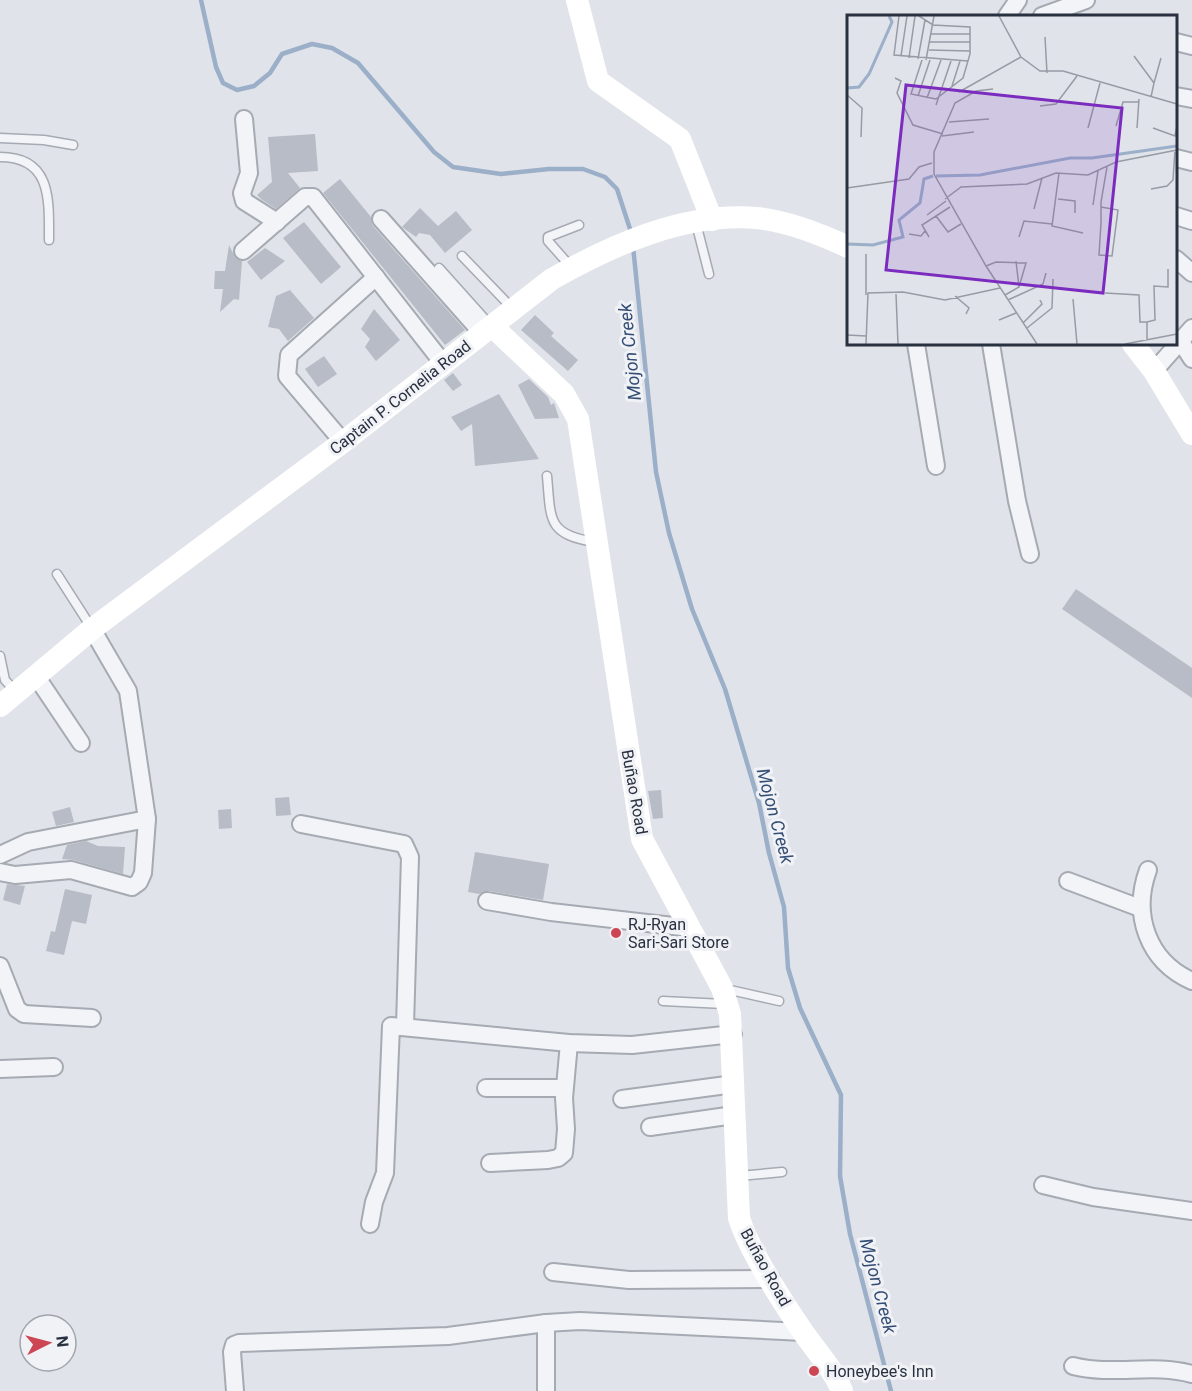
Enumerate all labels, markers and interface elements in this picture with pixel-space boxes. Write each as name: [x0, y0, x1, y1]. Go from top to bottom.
inset map: [847, 15, 1177, 345]
water label: Mojon Creek: [614, 301, 645, 402]
street label: Captain P. Cornelia Road: [326, 336, 475, 458]
street label: Buñao Road: [618, 748, 651, 836]
water label: Mojon Creek: [753, 766, 799, 867]
place label: RJ-Ryan Sari-Sari Store: [628, 915, 729, 952]
marker: RJ-Ryan Sari-Sari Store: [609, 926, 623, 940]
street label: Buñao Road: [736, 1225, 795, 1310]
water label: Mojon Creek: [856, 1236, 902, 1337]
north arrow: [18, 1313, 78, 1373]
text: N: [52, 1335, 72, 1348]
place label: Honeybee's Inn: [826, 1362, 934, 1381]
marker: Honeybee's Inn: [807, 1364, 821, 1378]

